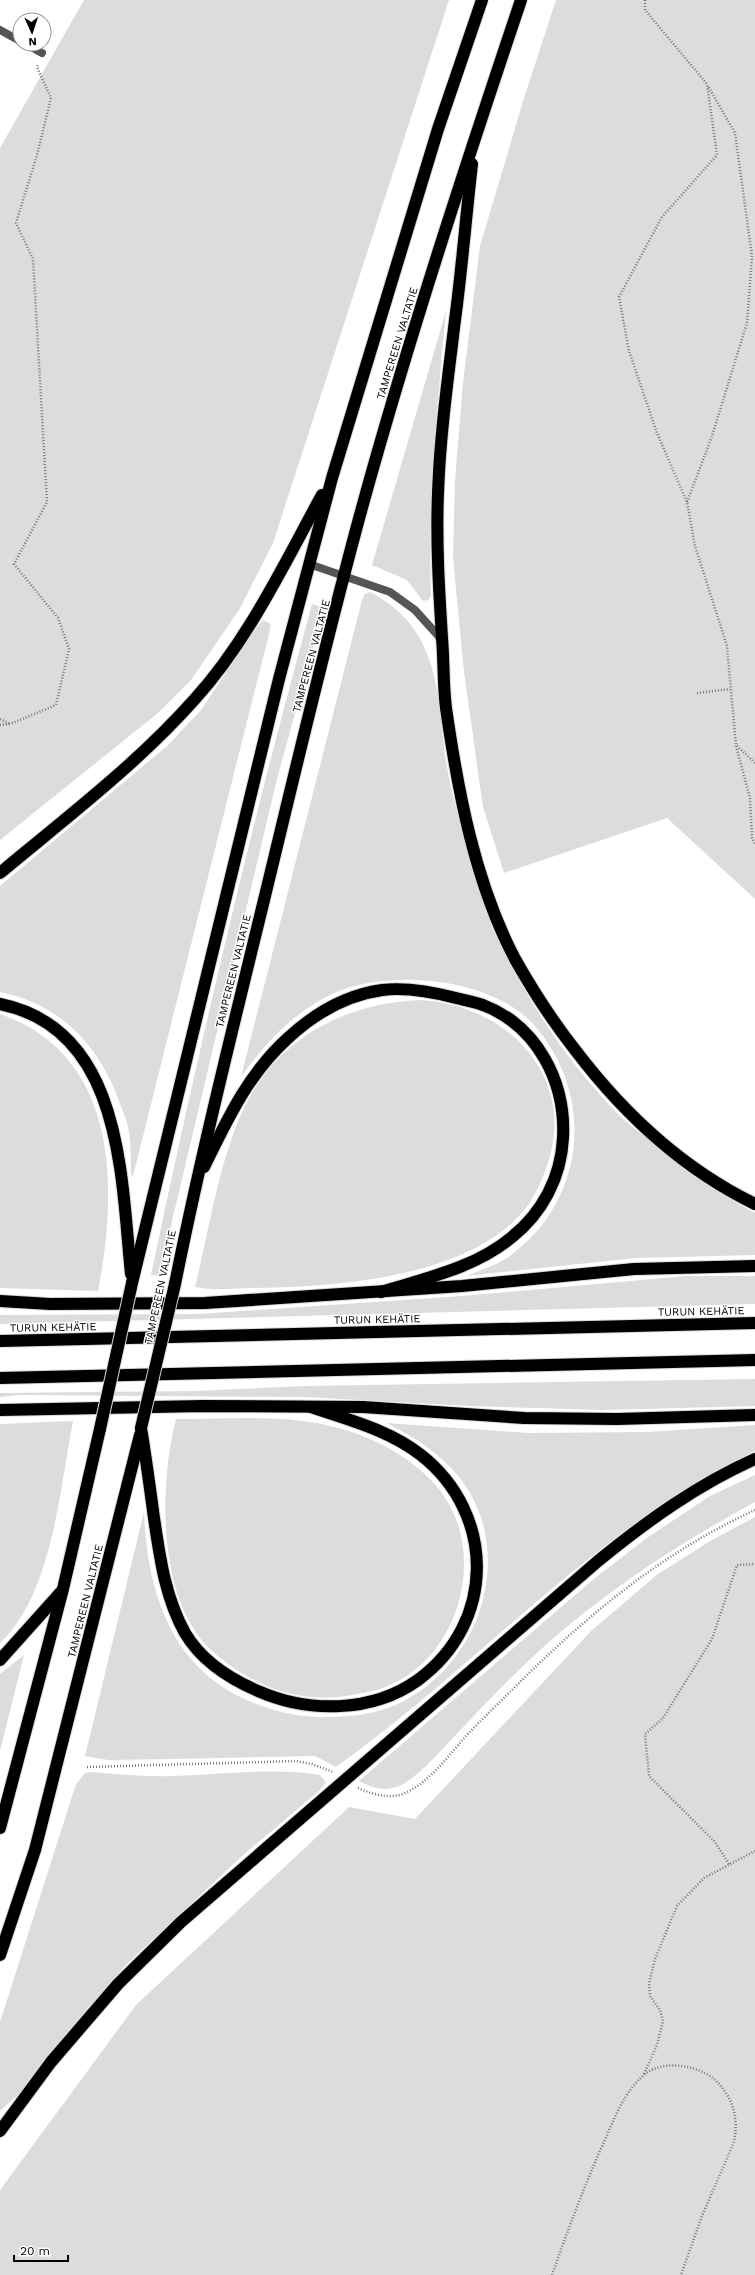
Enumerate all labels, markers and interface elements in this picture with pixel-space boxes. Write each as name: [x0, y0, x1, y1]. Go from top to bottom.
north arrow: [12, 12, 52, 52]
text: N: [28, 35, 37, 48]
street label: TAMPEREEN VALTATIE: [374, 286, 421, 401]
street label: TAMPEREEN VALTATIE: [290, 598, 333, 714]
street label: TAMPEREEN VALTATIE: [213, 913, 254, 1029]
street label: TAMPEREEN VALTATIE: [142, 1229, 179, 1345]
street label: TURUN KEHÄTIE: [657, 1303, 745, 1319]
street label: TURUN KEHÄTIE: [333, 1311, 421, 1327]
street label: TURUN KEHÄTIE: [9, 1319, 97, 1335]
street label: TAMPEREEN VALTATIE: [65, 1543, 106, 1659]
scale bar: [14, 2237, 68, 2263]
text: 20 m: [20, 2244, 50, 2258]

